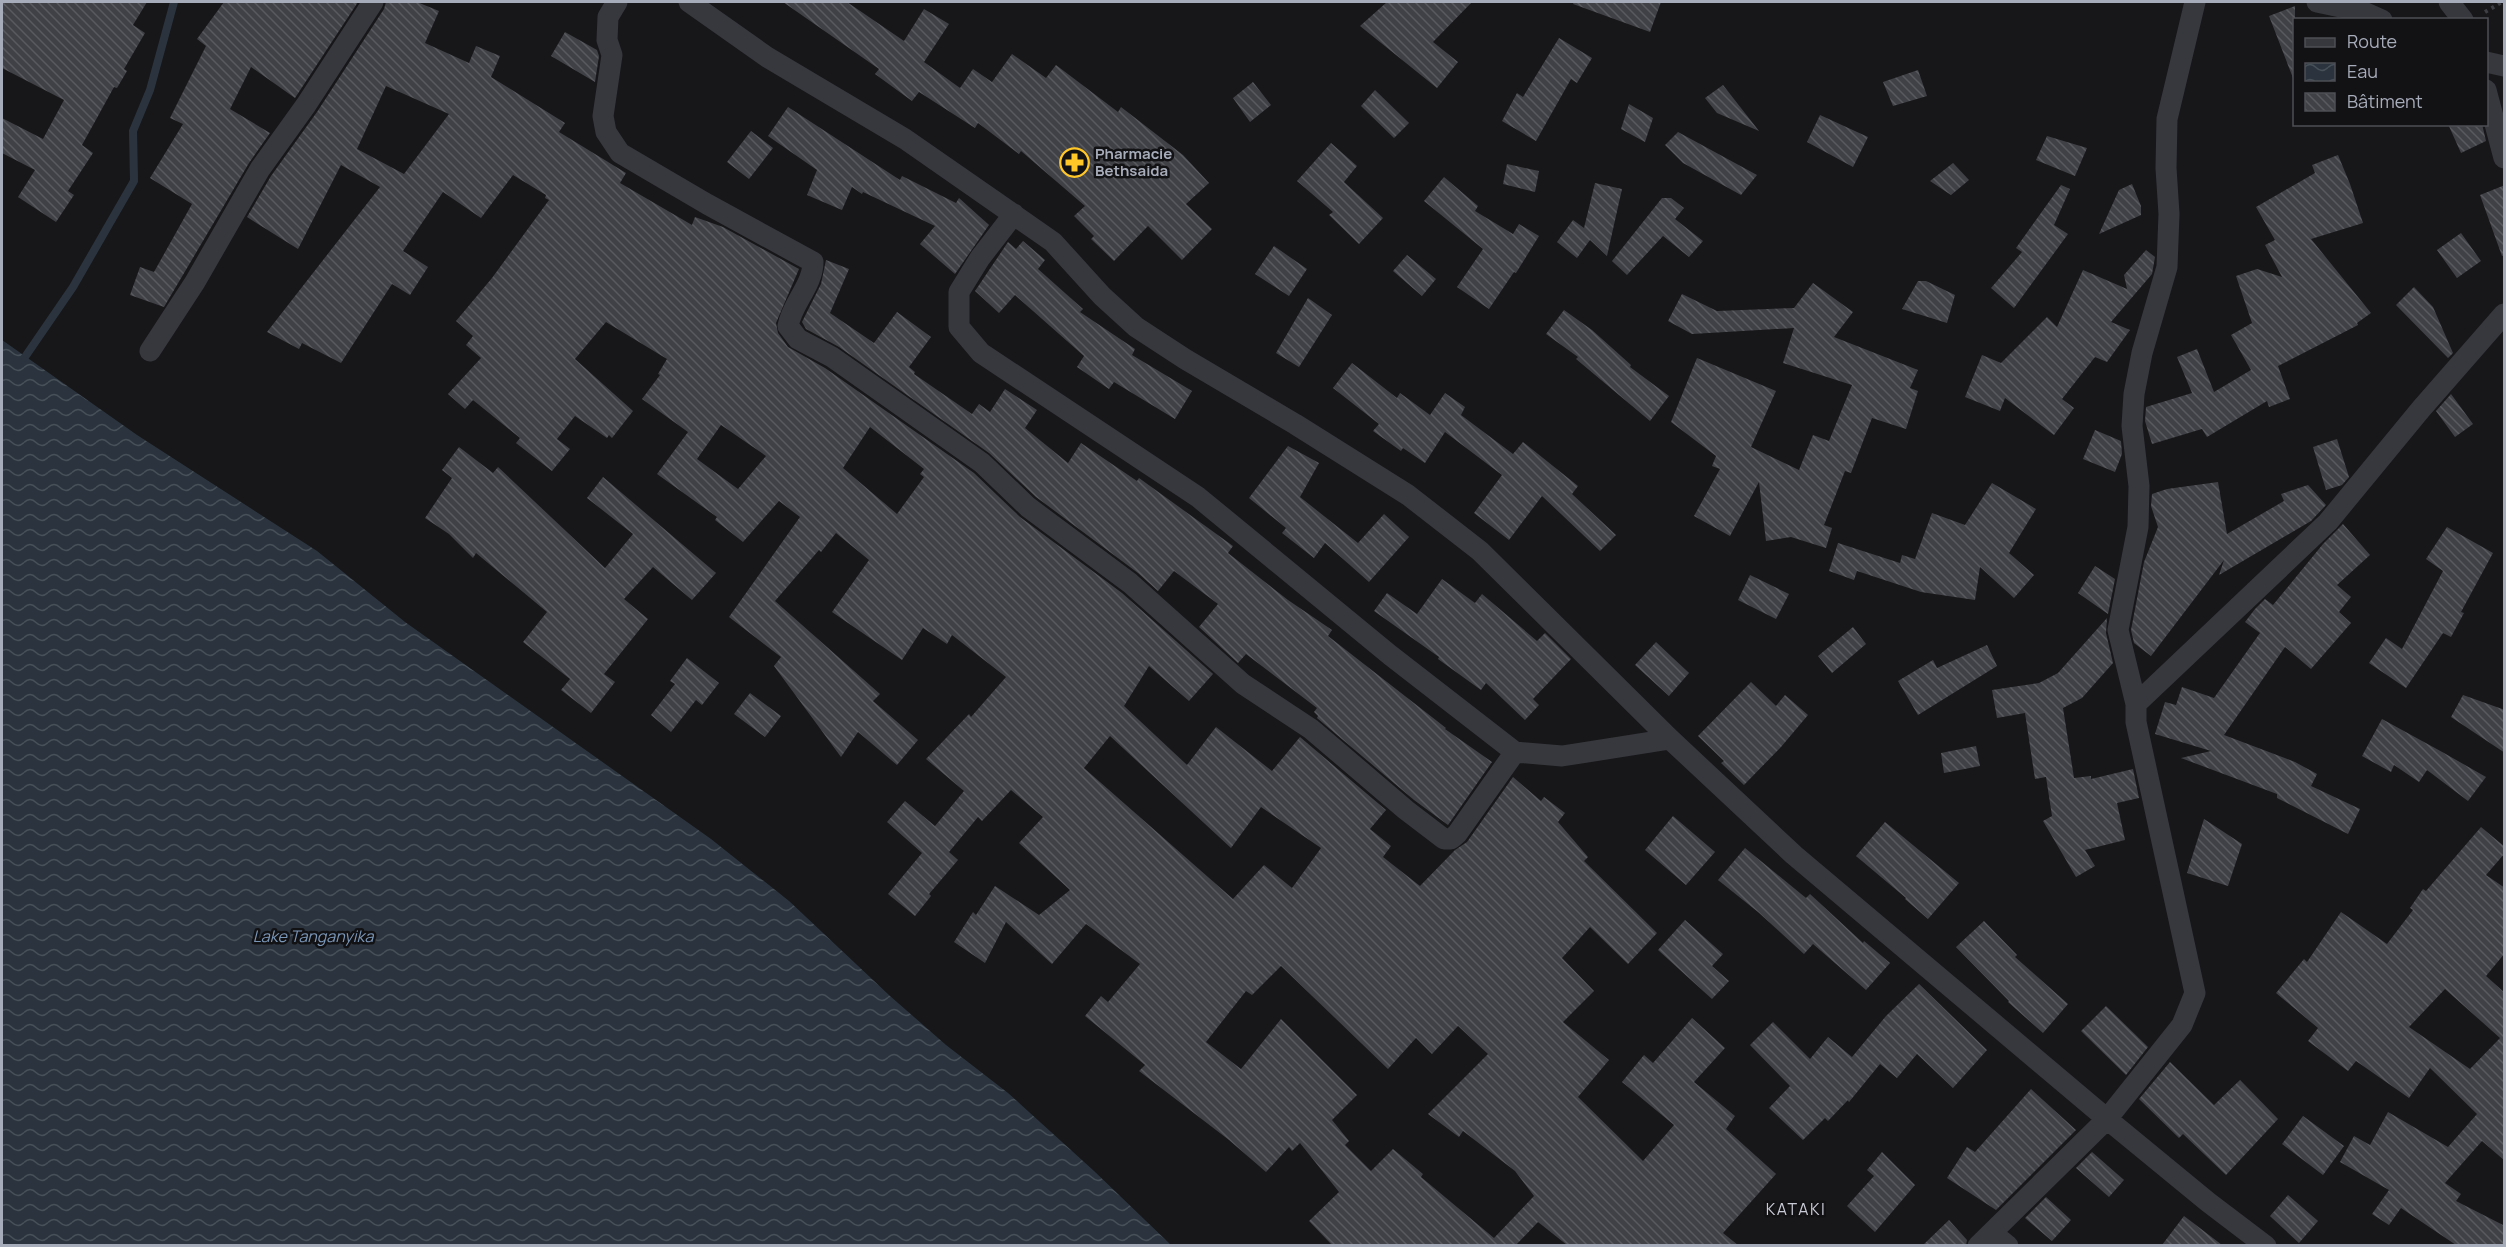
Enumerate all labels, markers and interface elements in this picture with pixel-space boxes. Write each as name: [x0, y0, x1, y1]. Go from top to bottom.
legend: [2293, 18, 2488, 126]
text: Route: [2347, 29, 2397, 53]
text: Eau: [2347, 59, 2378, 83]
text: Bâtiment: [2347, 89, 2423, 113]
place label: Pharmacie Bethsaida: [1095, 143, 1172, 181]
pharmacy icon: Pharmacie Bethsaida: [1058, 146, 1090, 178]
water label: Lake Tanganyika: [253, 925, 374, 947]
district label: KATAKI: [1766, 1198, 1826, 1220]

